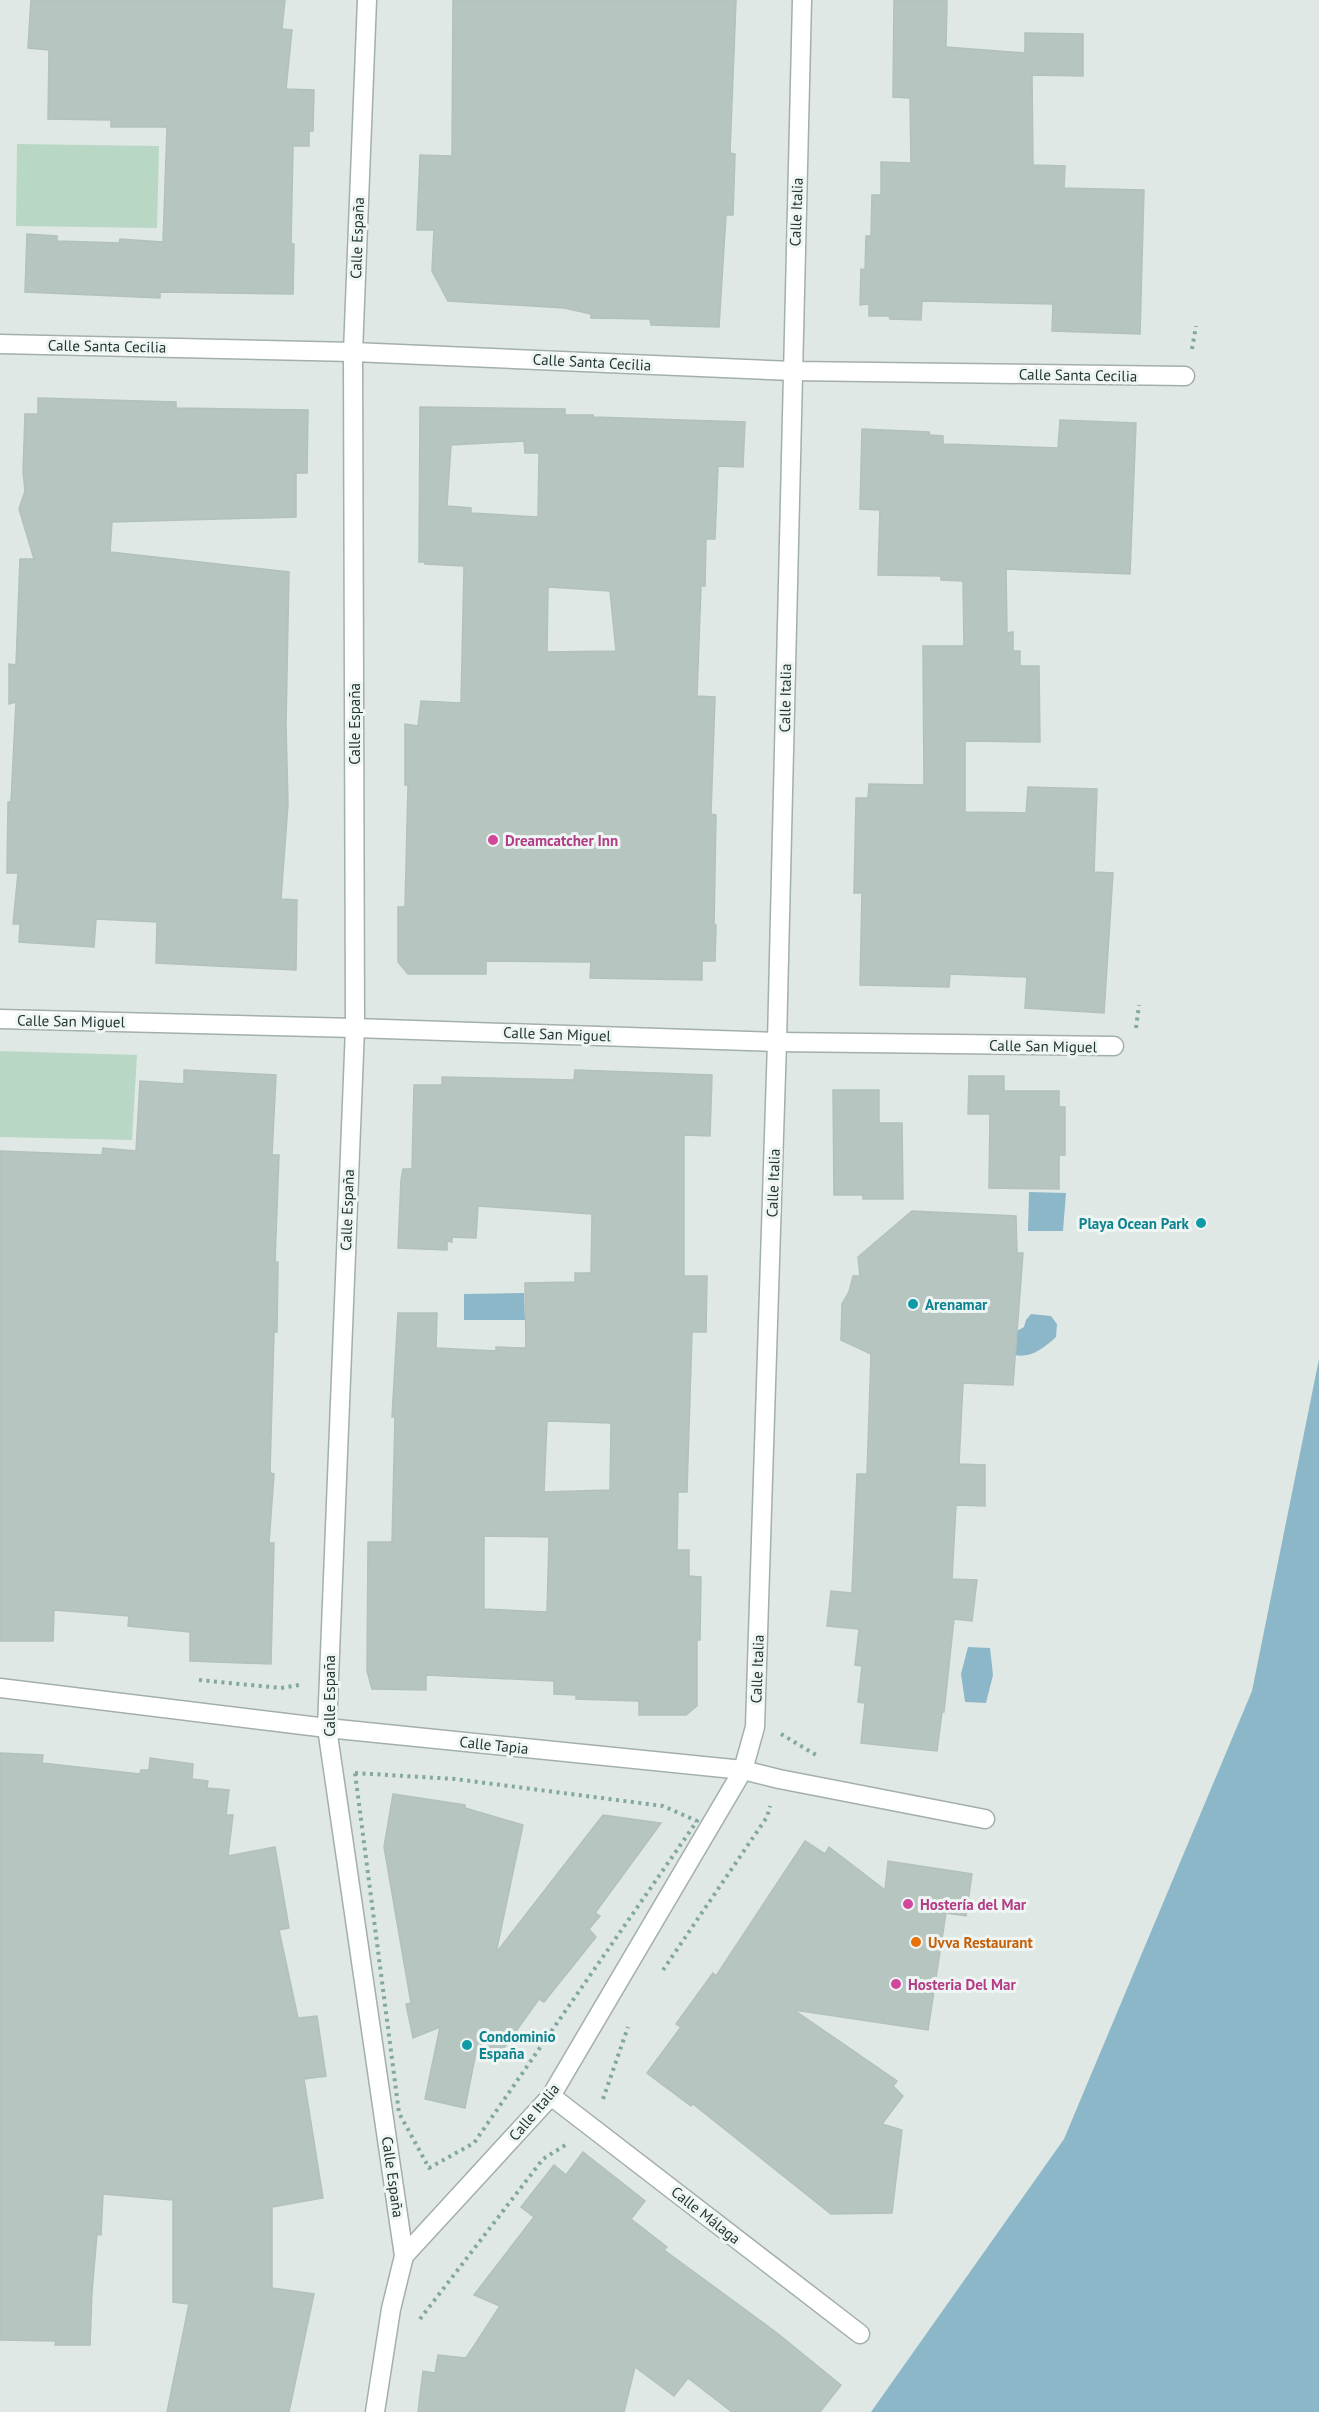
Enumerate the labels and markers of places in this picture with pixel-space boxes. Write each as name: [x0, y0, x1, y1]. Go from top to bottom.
place label: Dreamcatcher Inn: [505, 831, 618, 850]
marker: Dreamcatcher Inn: [486, 833, 500, 847]
place label: Playa Ocean Park: [1079, 1214, 1190, 1233]
marker: Playa Ocean Park: [1194, 1216, 1208, 1230]
place label: Arenamar: [925, 1295, 988, 1314]
marker: Arenamar: [906, 1297, 920, 1311]
place label: Hostería del Mar: [920, 1895, 1027, 1914]
marker: Hostería del Mar: [901, 1897, 915, 1911]
place label: Uvva Restaurant: [928, 1933, 1033, 1952]
marker: Uvva Restaurant: [909, 1935, 923, 1949]
place label: Hosteria Del Mar: [908, 1975, 1016, 1994]
marker: Hosteria Del Mar: [889, 1977, 903, 1991]
place label: Condominio España: [479, 2027, 556, 2063]
marker: Condominio España: [460, 2038, 474, 2052]

